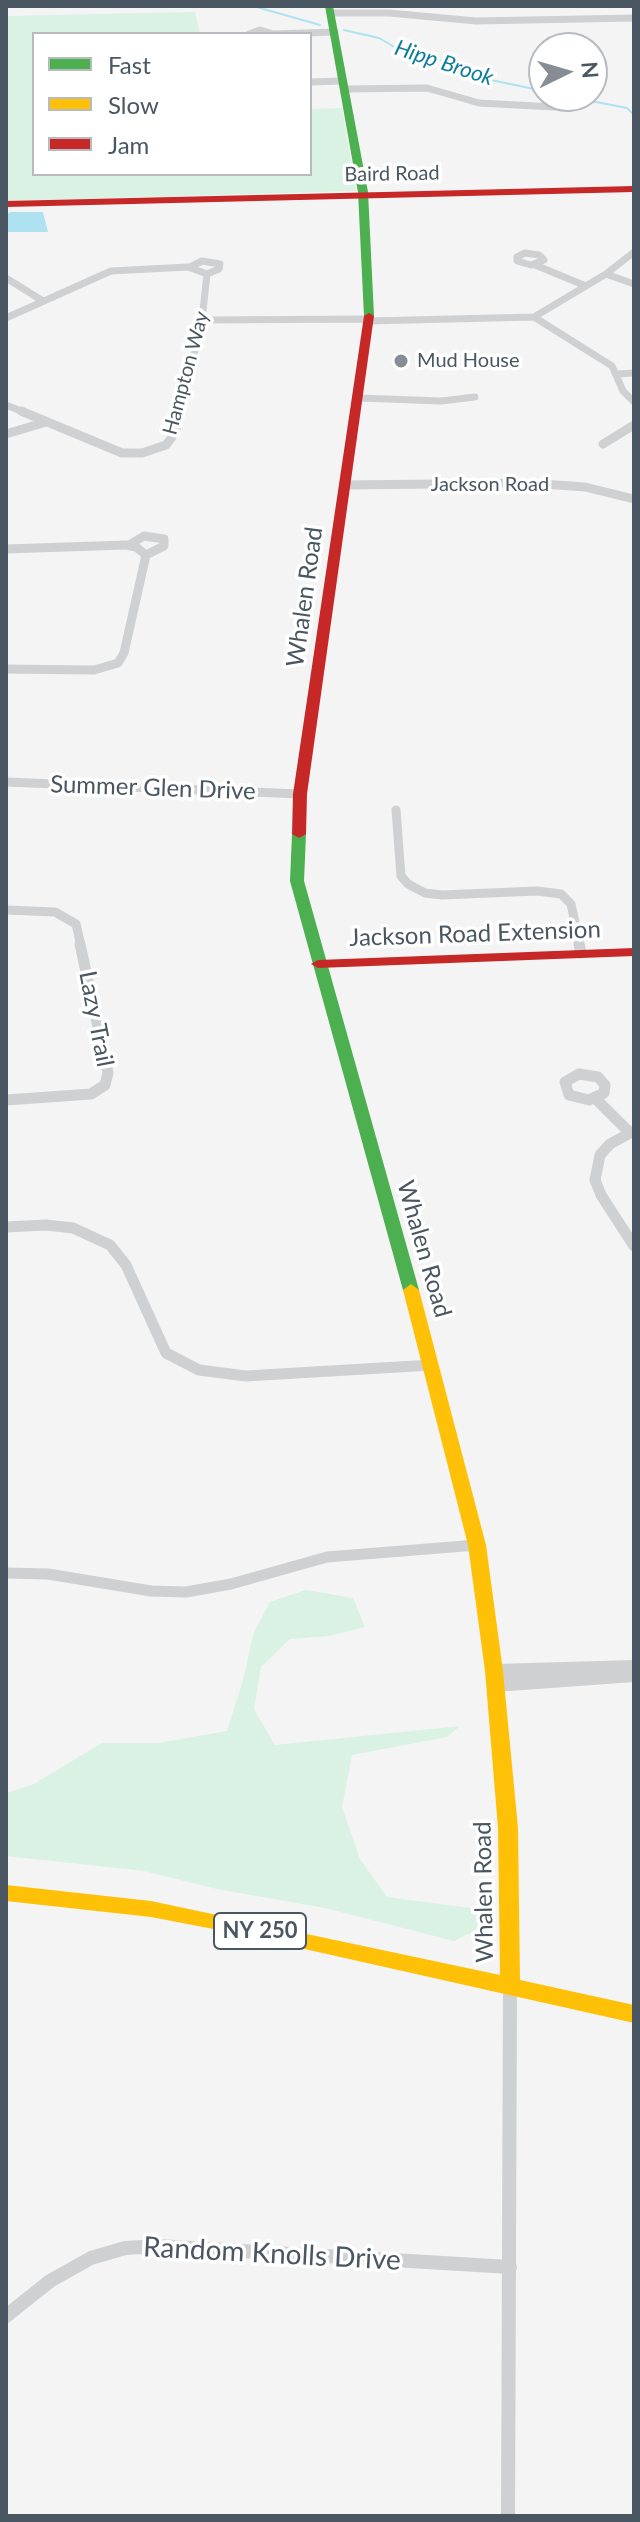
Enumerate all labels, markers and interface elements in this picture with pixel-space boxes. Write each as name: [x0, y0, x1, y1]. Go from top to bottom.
legend: [32, 32, 312, 176]
north arrow: [528, 32, 608, 112]
water label: Hipp Brook: [391, 35, 497, 91]
text: Fast: [108, 50, 151, 79]
text: N: [576, 60, 605, 80]
text: Slow: [108, 90, 159, 119]
text: Jam: [108, 130, 149, 159]
street label: Baird Road: [344, 161, 440, 187]
street label: Hampton Way: [158, 309, 214, 437]
place label: Mud House: [417, 349, 520, 373]
marker: Mud House: [392, 352, 410, 370]
street label: Jackson Road: [431, 473, 549, 497]
street label: Whalen Road: [281, 525, 329, 669]
street label: Summer Glen Drive: [50, 770, 256, 806]
street label: Jackson Road Extension: [349, 915, 601, 953]
street label: Lazy Trail: [73, 969, 119, 1069]
street label: Whalen Road: [391, 1177, 457, 1321]
street label: Whalen Road: [468, 1821, 500, 1963]
road number: NY 250: [214, 1913, 306, 1949]
street label: Random Knolls Drive: [142, 2230, 402, 2278]

